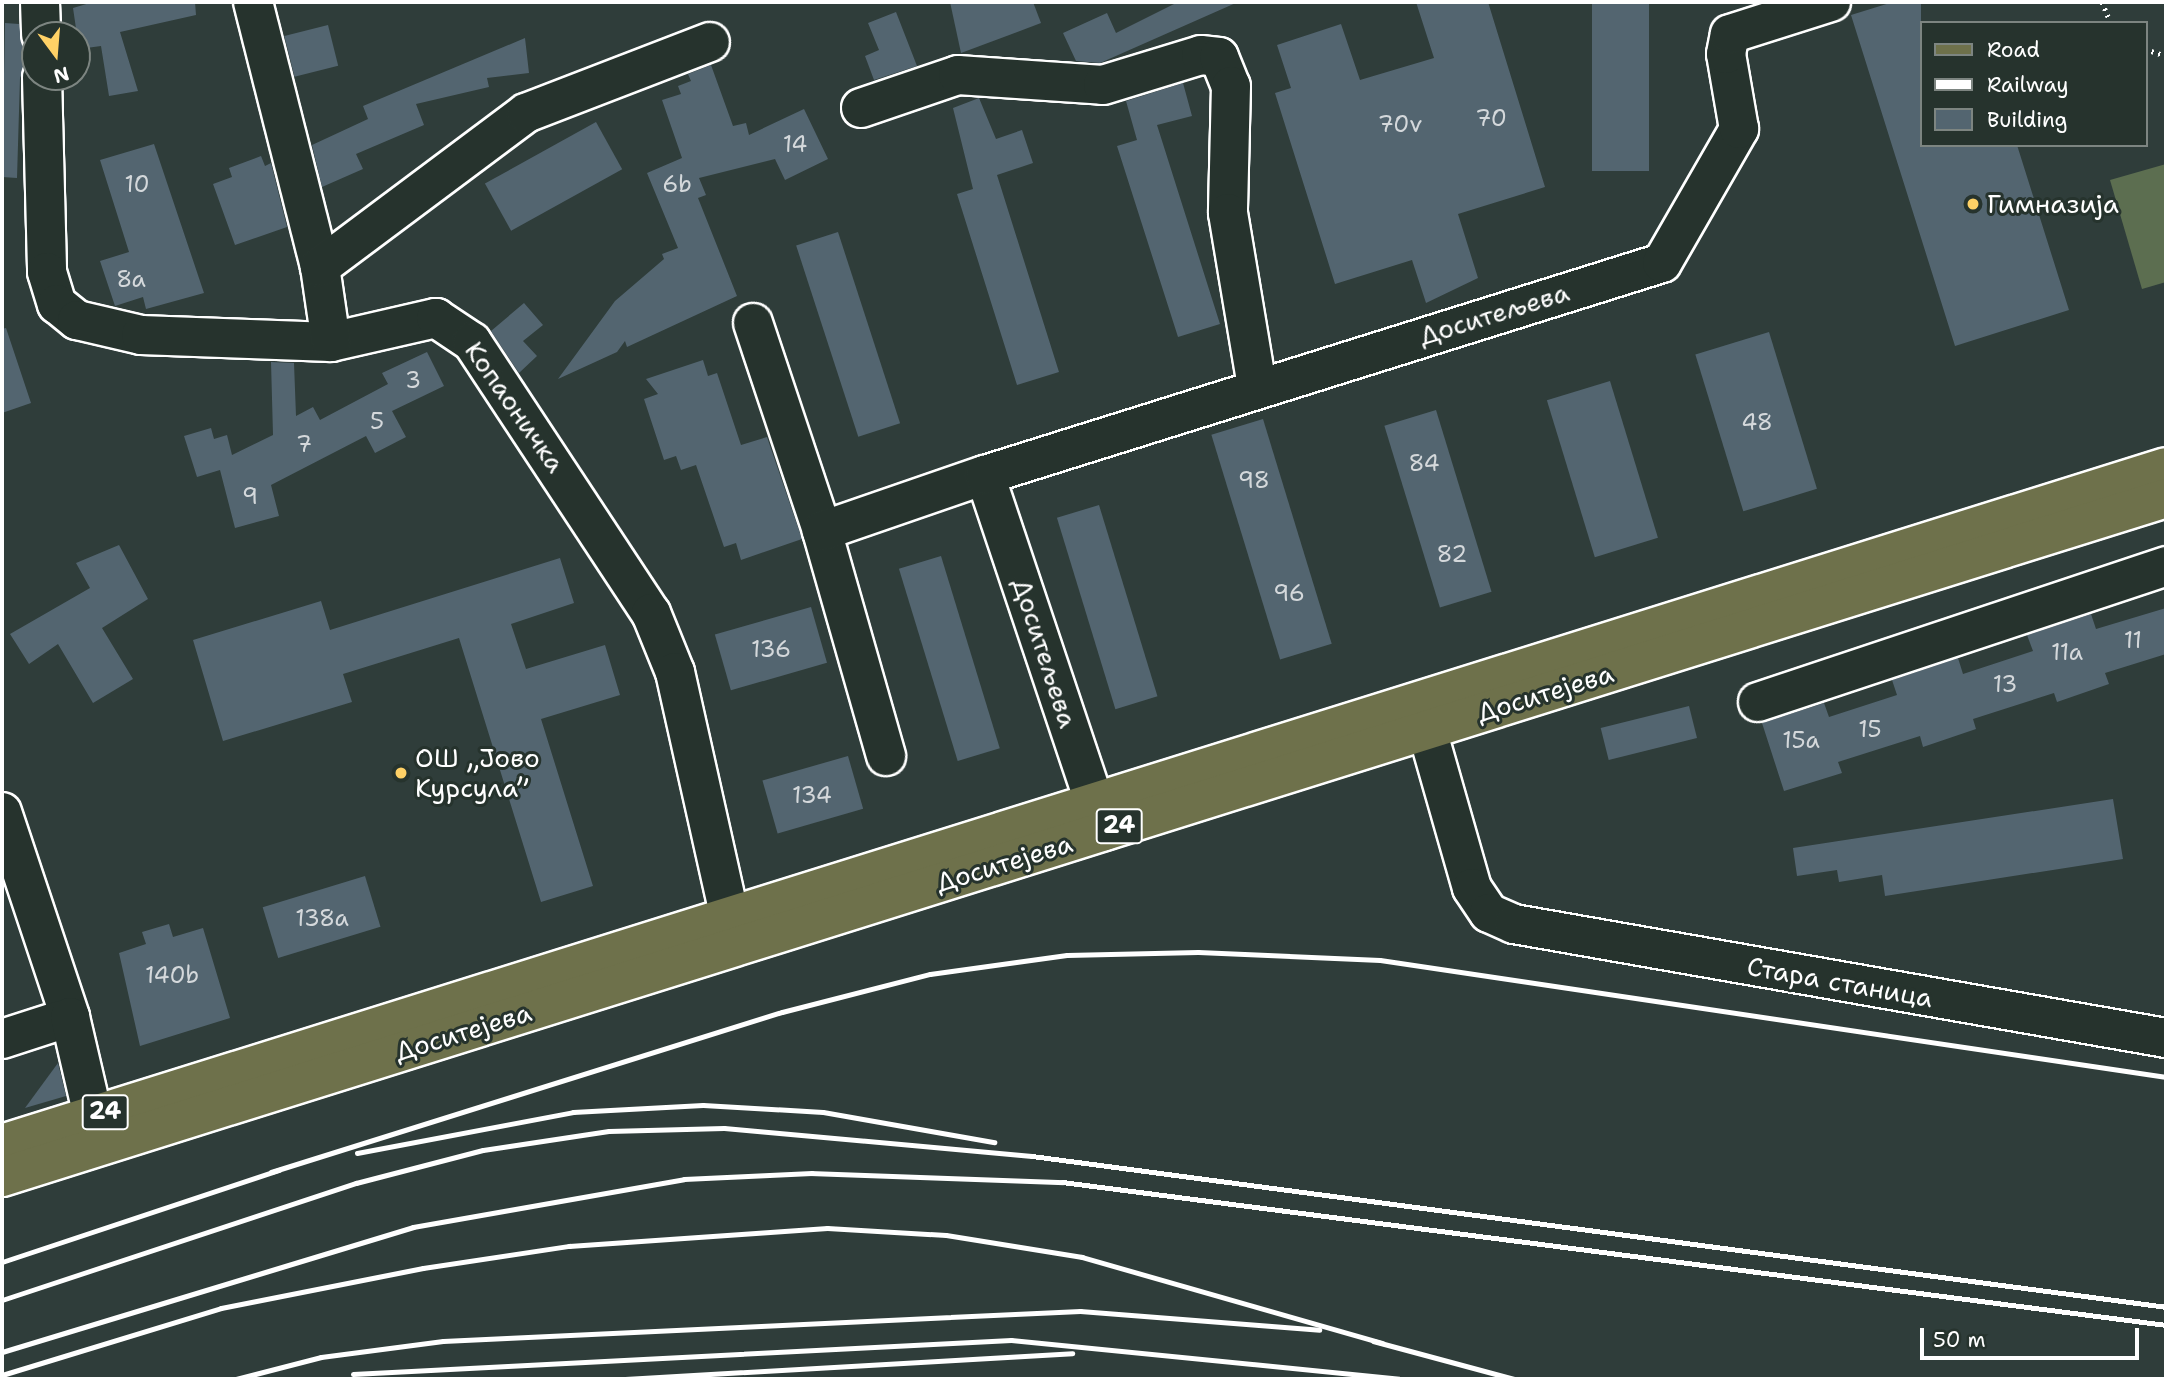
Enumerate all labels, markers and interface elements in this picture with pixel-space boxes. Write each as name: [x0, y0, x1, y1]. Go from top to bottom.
north arrow: [21, 21, 91, 91]
legend: [1920, 21, 2147, 147]
text: Road: [1987, 36, 2040, 64]
text: N: [51, 61, 72, 89]
text: Railway: [1987, 71, 2069, 99]
house number: 70: [1475, 104, 1507, 132]
text: Building: [1987, 106, 2067, 134]
house number: 70v: [1378, 110, 1422, 138]
house number: 14: [783, 130, 807, 158]
house number: 10: [124, 170, 150, 198]
house number: 6b: [662, 170, 692, 198]
place label: Гимназија: [1987, 188, 2119, 220]
marker: Гимназија: [1965, 196, 1981, 212]
house number: 8a: [116, 265, 146, 293]
street label: Доситељева: [1415, 276, 1573, 352]
street label: Копаоничка: [458, 335, 572, 479]
house number: 3: [405, 366, 421, 394]
house number: 5: [370, 407, 384, 435]
house number: 48: [1741, 408, 1773, 436]
house number: 7: [296, 430, 312, 458]
house number: 84: [1408, 449, 1440, 477]
house number: 98: [1238, 466, 1270, 494]
house number: 9: [242, 482, 258, 510]
house number: 82: [1437, 540, 1467, 568]
street label: Доситељева: [1006, 574, 1084, 732]
house number: 96: [1273, 579, 1305, 607]
house number: 11: [2124, 626, 2142, 654]
house number: 136: [751, 635, 791, 663]
house number: 11a: [2051, 638, 2083, 666]
street label: Доситејева: [1473, 657, 1617, 729]
house number: 13: [1993, 670, 2017, 698]
house number: 15: [1858, 715, 1882, 743]
house number: 15a: [1782, 726, 1820, 754]
place label: ОШ „Јово Курсула”: [415, 742, 540, 804]
marker: ОШ „Јово Курсула”: [393, 765, 409, 781]
house number: 134: [792, 781, 832, 809]
road number: 24: [1094, 806, 1144, 846]
street label: Доситејева: [932, 827, 1076, 899]
house number: 138a: [295, 904, 349, 932]
street label: Стара станица: [1745, 950, 1935, 1014]
house number: 140b: [145, 961, 199, 989]
street label: Доситејева: [391, 996, 535, 1068]
road number: 24: [80, 1092, 130, 1132]
scale bar: [1923, 1314, 2142, 1358]
text: 50 m: [1933, 1326, 1986, 1354]

